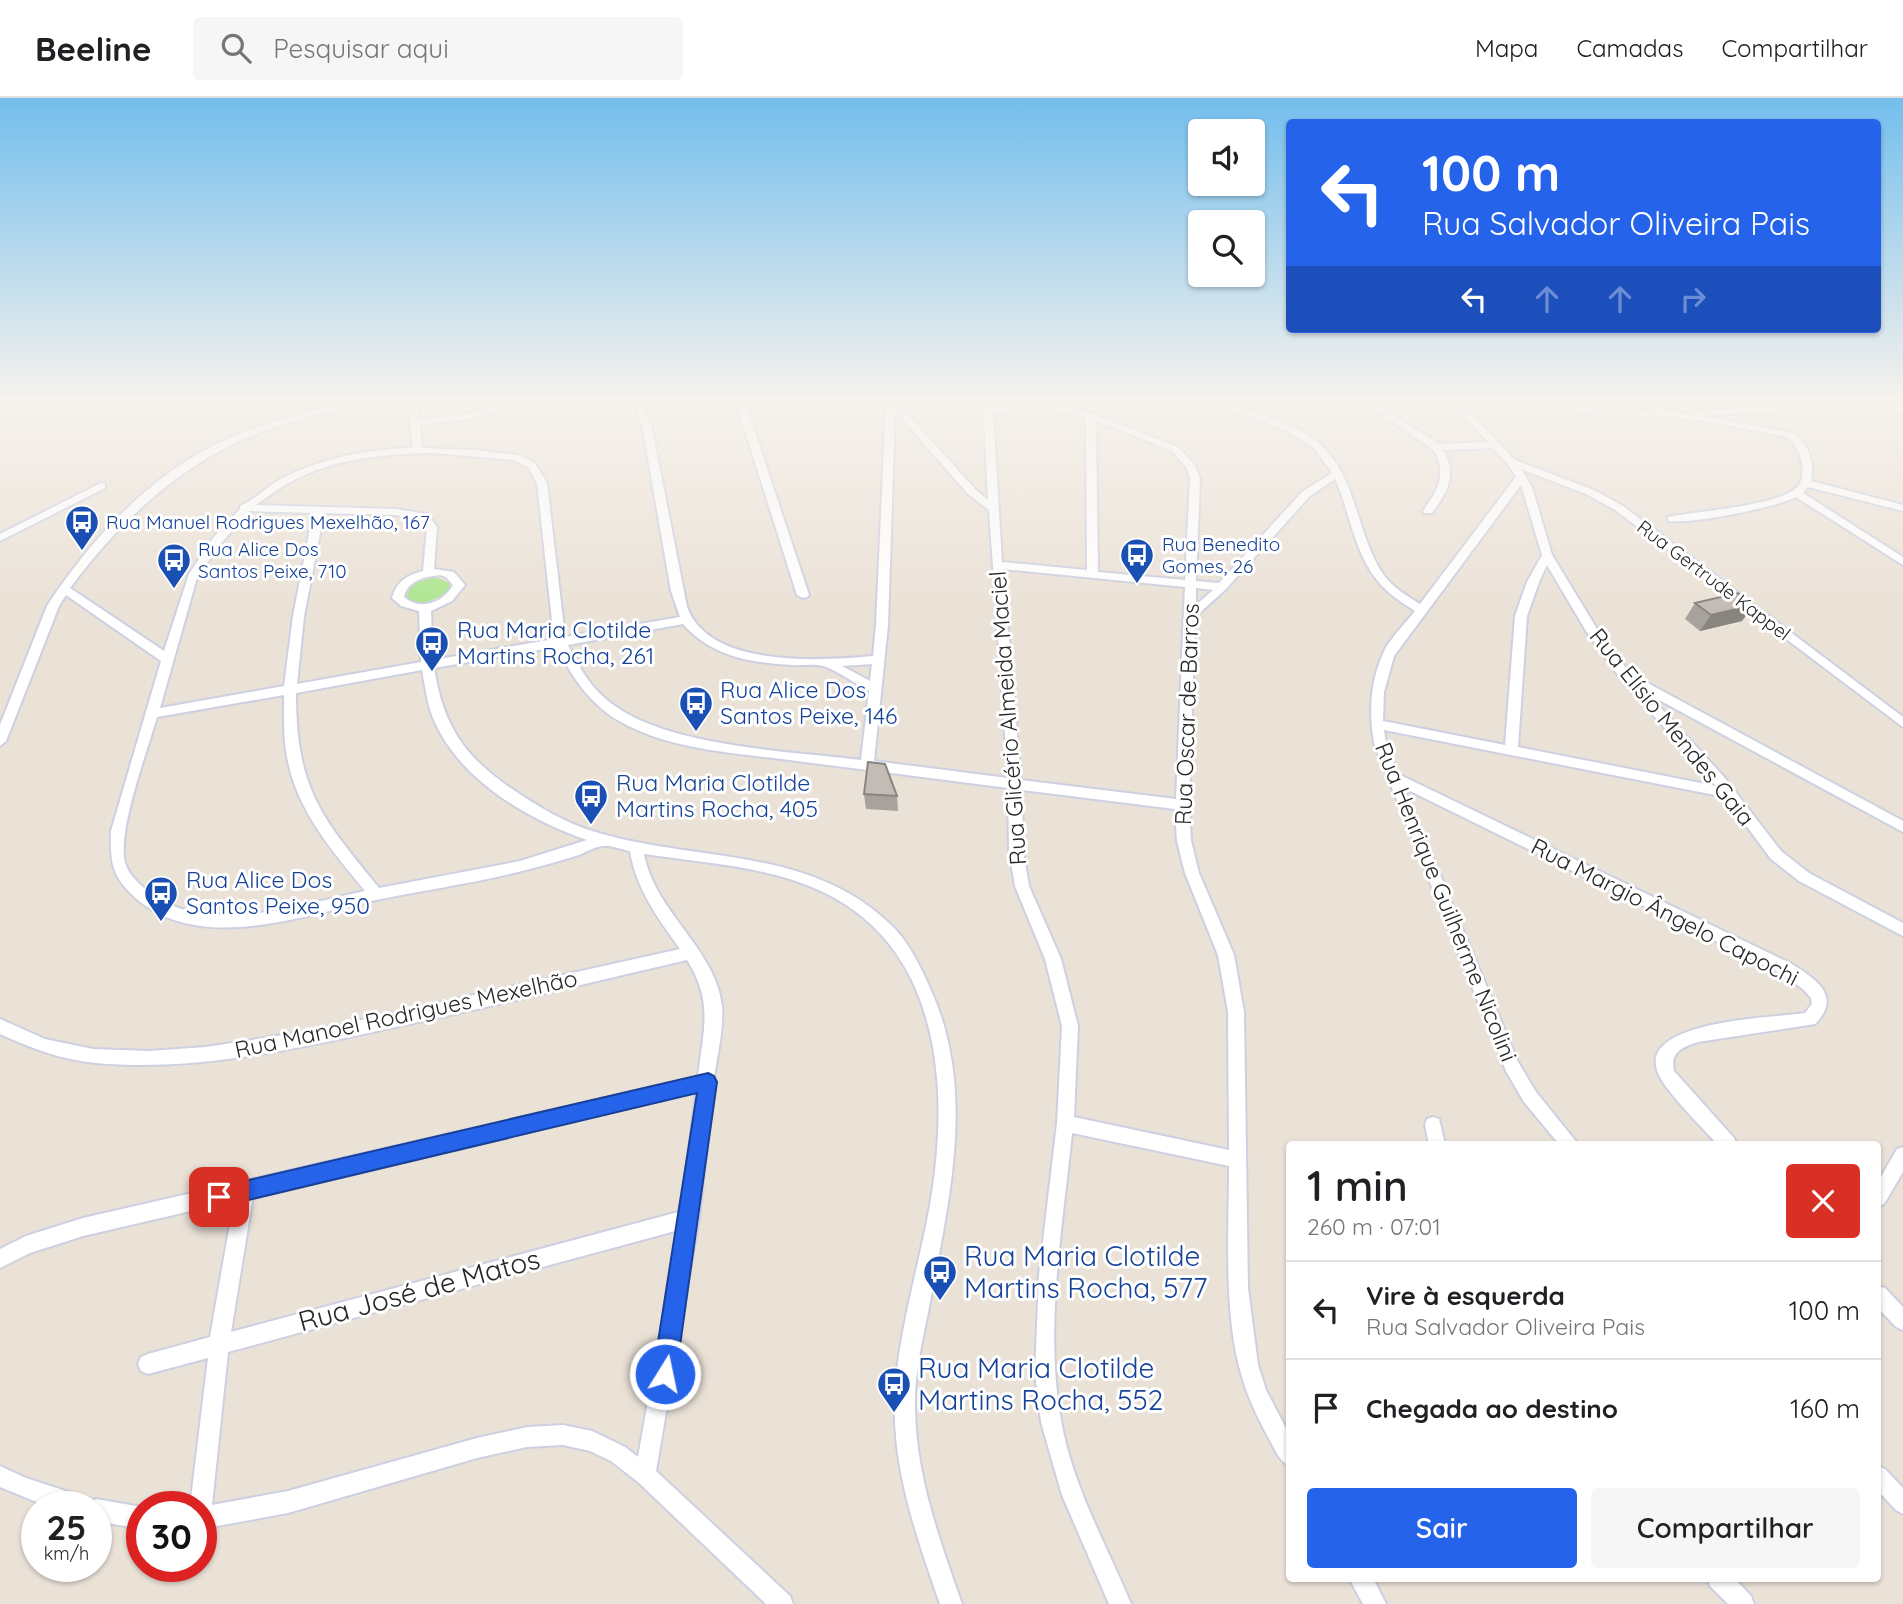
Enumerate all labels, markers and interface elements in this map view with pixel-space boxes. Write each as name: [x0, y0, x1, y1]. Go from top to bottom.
search box: [193, 17, 683, 80]
text: Beeline: [35, 28, 151, 69]
icon: search: [217, 29, 255, 67]
text: Pesquisar aqui: [273, 32, 449, 65]
text: Mapa: [1475, 33, 1538, 63]
text: Camadas: [1576, 33, 1683, 63]
text: Compartilhar: [1721, 33, 1868, 63]
map controls: [1188, 119, 1265, 287]
button: sound: [1188, 119, 1265, 196]
text: 100 m: [1422, 142, 1560, 203]
icon: left: [1307, 147, 1398, 238]
text: Rua Salvador Oliveira Pais: [1422, 203, 1810, 243]
button: search: [1188, 210, 1265, 287]
icon: left: [1455, 280, 1493, 318]
icon: ahead: [1528, 280, 1566, 318]
icon: ahead: [1601, 280, 1639, 318]
icon: right: [1674, 280, 1712, 318]
bus stop icon: Rua Manuel Rodrigues Mexelhão, 167: [63, 503, 101, 552]
place label: Rua Manuel Rodrigues Mexelhão, 167: [106, 510, 430, 534]
street label: Rua Gertrude Kappel: [1633, 515, 1795, 645]
place label: Rua Benedito Gomes, 26: [1162, 532, 1280, 578]
bus stop icon: Rua Benedito Gomes, 26: [1118, 536, 1156, 585]
place label: Rua Alice Dos Santos Peixe, 710: [198, 537, 347, 583]
bus stop icon: Rua Alice Dos Santos Peixe, 710: [155, 541, 193, 590]
street label: Rua Glicério Almeida Maciel: [983, 570, 1032, 866]
street label: Rua Oscar de Barros: [1168, 603, 1205, 825]
place label: Rua Maria Clotilde Martins Rocha, 261: [457, 615, 654, 670]
street label: Rua Elísio Mendes Gaia: [1584, 622, 1761, 831]
bus stop icon: Rua Maria Clotilde Martins Rocha, 261: [413, 624, 451, 673]
place label: Rua Alice Dos Santos Peixe, 146: [720, 675, 897, 730]
bus stop icon: Rua Alice Dos Santos Peixe, 146: [677, 684, 715, 733]
street label: Rua Henrique Guilherme Nicolini: [1369, 738, 1524, 1066]
place label: Rua Maria Clotilde Martins Rocha, 405: [616, 768, 818, 823]
bus stop icon: Rua Maria Clotilde Martins Rocha, 405: [572, 777, 610, 826]
street label: Rua Margio Ângelo Capochi: [1527, 831, 1804, 992]
place label: Rua Alice Dos Santos Peixe, 950: [186, 865, 370, 920]
bus stop icon: Rua Alice Dos Santos Peixe, 950: [142, 874, 180, 923]
street label: Rua Manoel Rodrigues Mexelhão: [232, 963, 580, 1064]
text: 1 min: [1307, 1159, 1408, 1212]
button: close: [1786, 1164, 1860, 1238]
pin: [189, 1167, 249, 1227]
icon: arrive: [200, 1178, 238, 1216]
text: 260 m · 07:01: [1307, 1212, 1441, 1241]
place label: Rua Maria Clotilde Martins Rocha, 577: [964, 1238, 1207, 1305]
street label: Rua José de Matos: [294, 1240, 543, 1339]
bus stop icon: Rua Maria Clotilde Martins Rocha, 577: [921, 1253, 959, 1302]
text: Vire à esquerda: [1366, 1279, 1565, 1312]
icon: left: [1307, 1291, 1345, 1329]
text: 100 m: [1789, 1294, 1860, 1327]
text: Rua Salvador Oliveira Pais: [1366, 1312, 1645, 1341]
position arrow: [628, 1337, 702, 1411]
place label: Rua Maria Clotilde Martins Rocha, 552: [918, 1350, 1163, 1417]
bus stop icon: Rua Maria Clotilde Martins Rocha, 552: [875, 1365, 913, 1414]
icon: arrive: [1307, 1389, 1345, 1427]
text: Chegada ao destino: [1366, 1392, 1618, 1425]
text: 160 m: [1790, 1392, 1860, 1425]
button: Sair: [1307, 1488, 1577, 1568]
button: Compartilhar: [1591, 1488, 1860, 1568]
speed limit sign: 30: [126, 1491, 217, 1582]
text: 25: [46, 1505, 87, 1549]
text: km/h: [44, 1542, 89, 1565]

